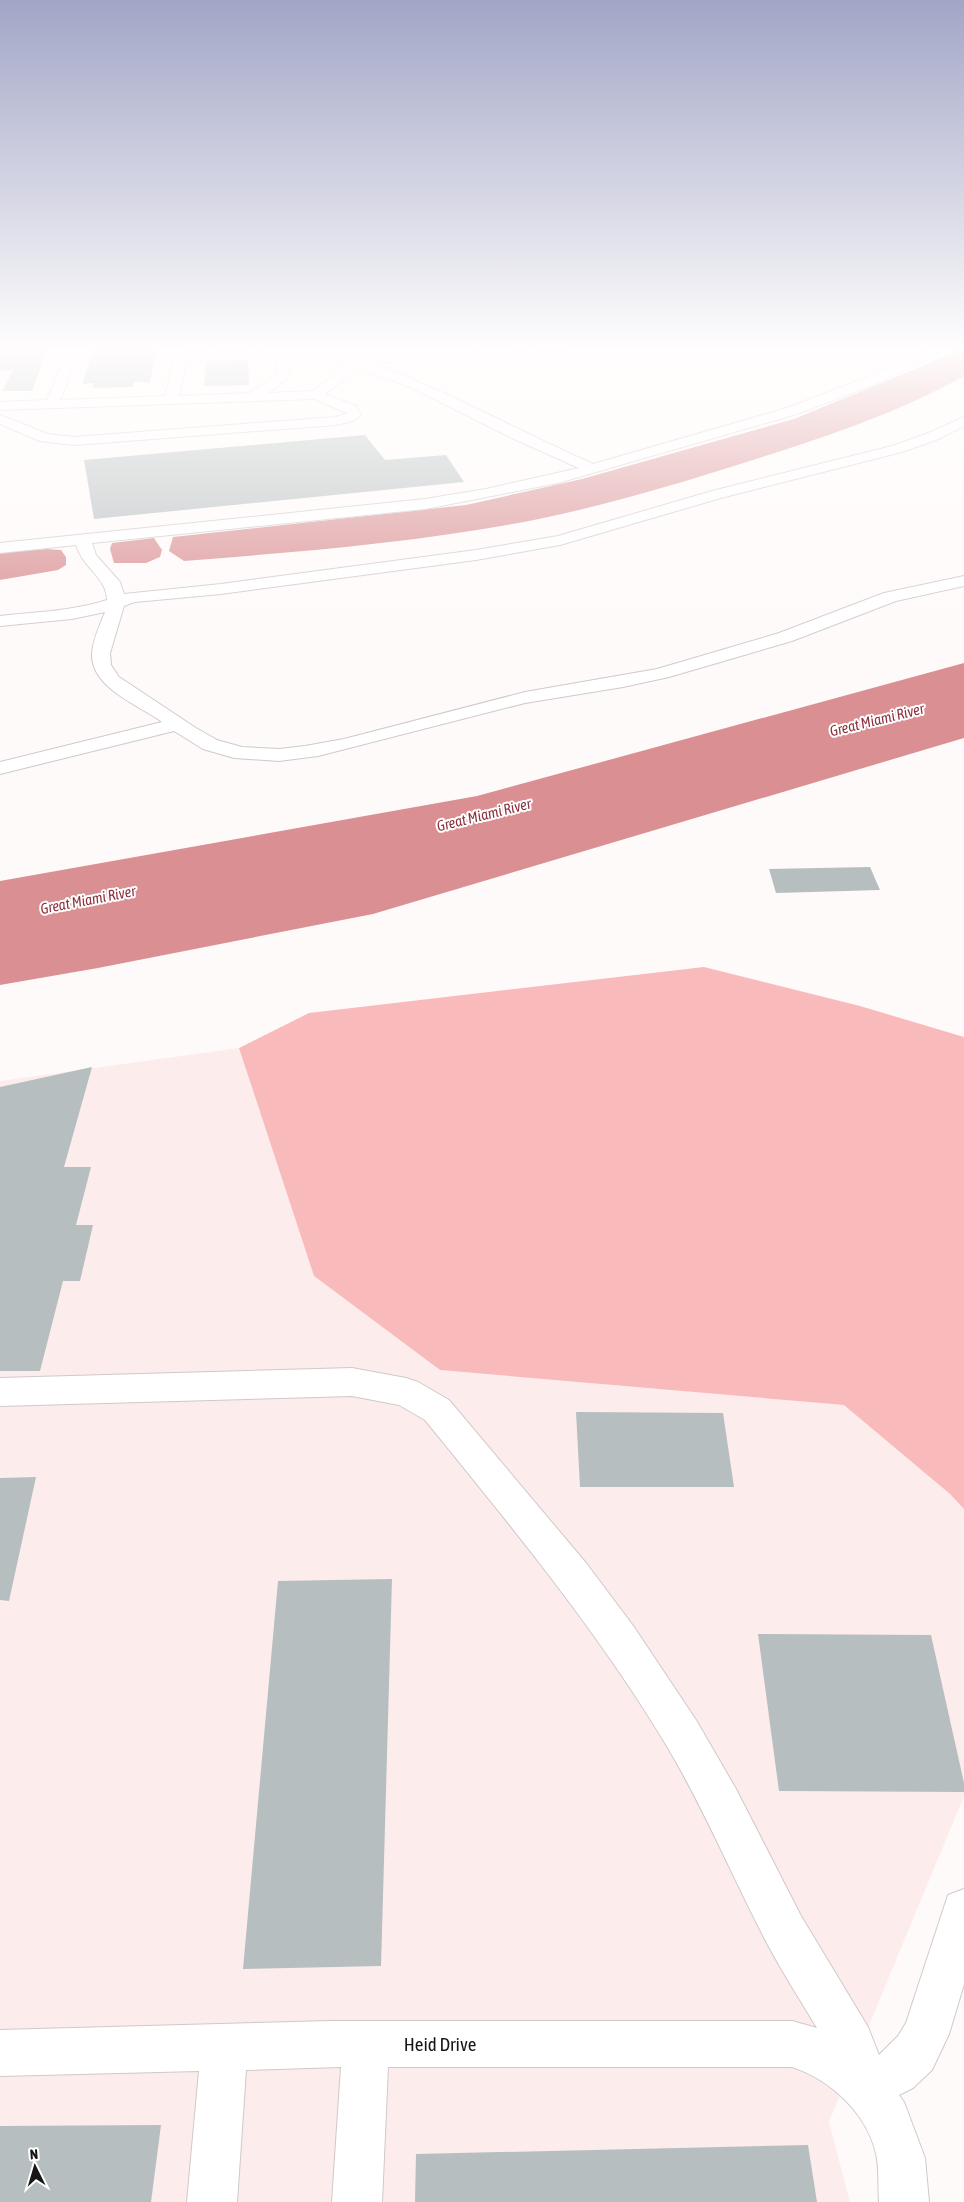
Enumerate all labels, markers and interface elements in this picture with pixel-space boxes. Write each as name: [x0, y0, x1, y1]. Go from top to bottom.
water label: Great Miami River: [828, 699, 926, 739]
water label: Great Miami River: [435, 794, 533, 834]
water label: Great Miami River: [39, 882, 138, 917]
street label: Heid Drive: [404, 2033, 476, 2055]
north arrow: [10, 2142, 60, 2192]
text: N: [29, 2146, 39, 2162]

